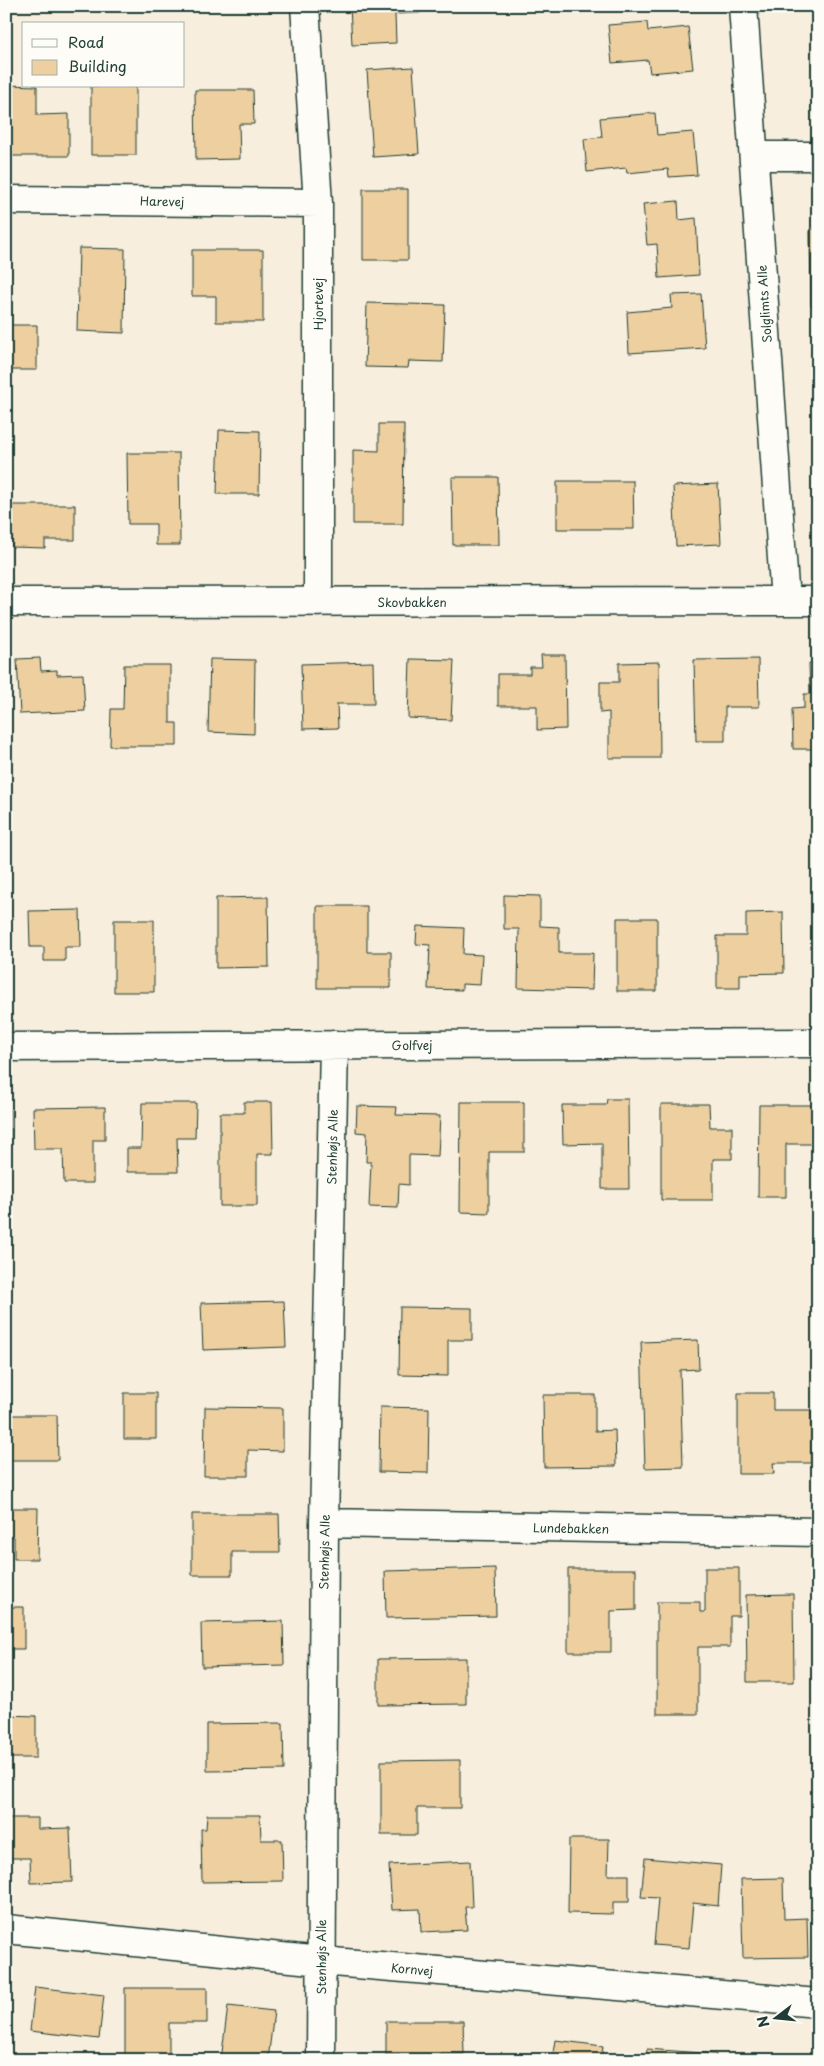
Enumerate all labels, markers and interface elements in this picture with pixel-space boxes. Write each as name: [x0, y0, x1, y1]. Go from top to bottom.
legend: [22, 22, 185, 88]
text: Road: [68, 30, 104, 53]
text: Building: [68, 54, 127, 77]
street label: Harevej: [140, 192, 184, 210]
street label: Solglimts Alle: [752, 264, 776, 344]
street label: Hjortevej: [309, 278, 327, 330]
street label: Skovbakken: [377, 593, 447, 611]
street label: Golfvej: [392, 1036, 432, 1054]
street label: Stenhøjs Alle: [322, 1109, 342, 1185]
street label: Stenhøjs Alle: [314, 1514, 334, 1590]
street label: Lundebakken: [533, 1518, 609, 1538]
street label: Stenhøjs Alle: [312, 1919, 330, 1995]
street label: Kornvej: [390, 1958, 434, 1980]
north arrow: [752, 1994, 802, 2044]
text: N: [751, 2013, 775, 2030]

